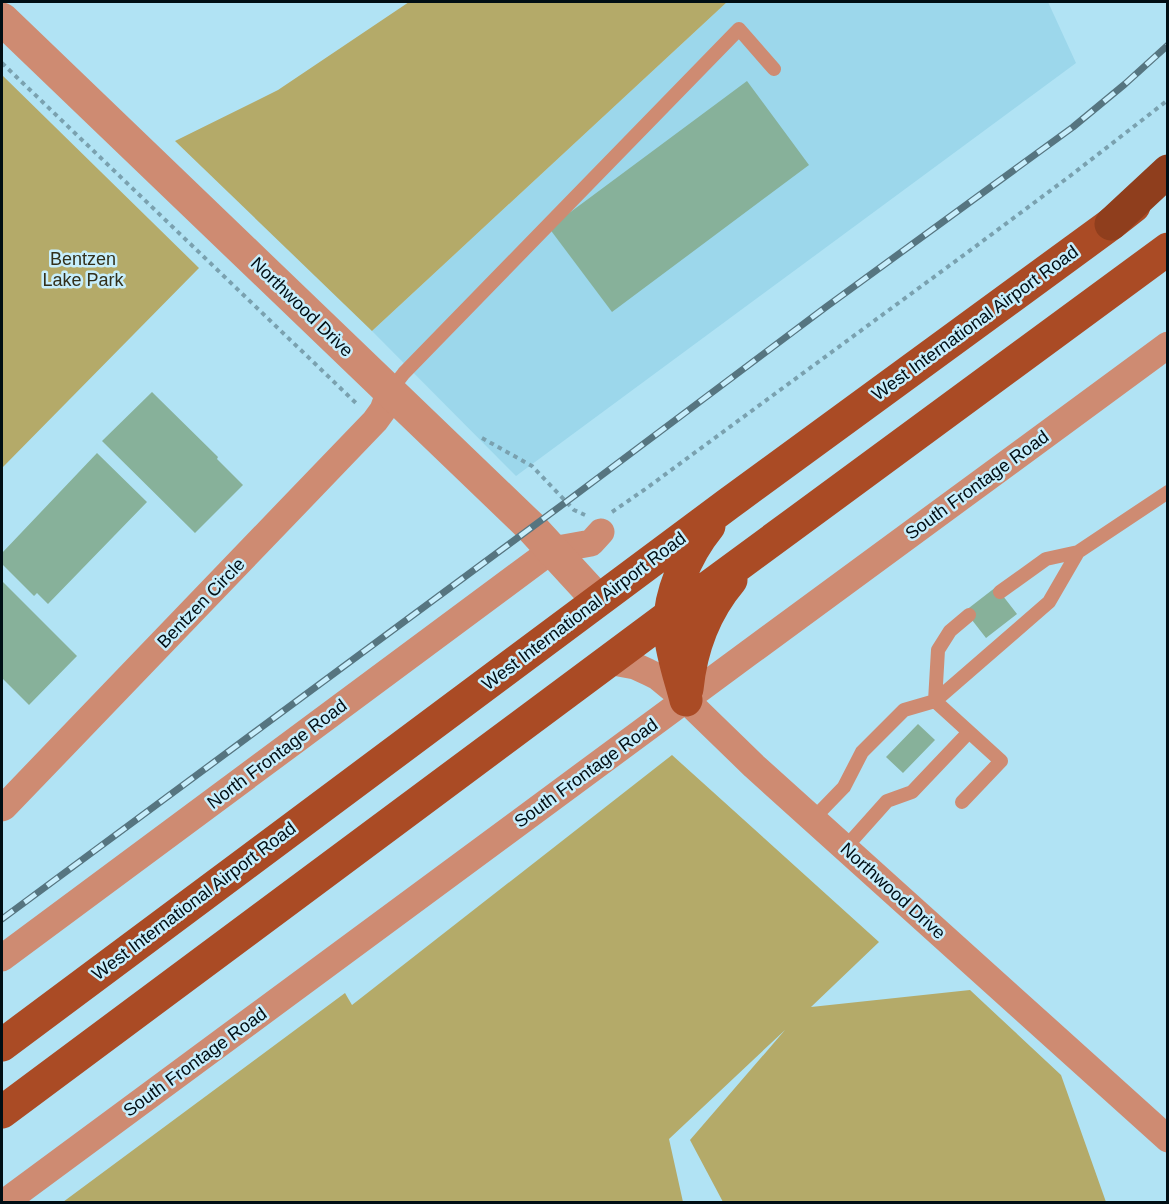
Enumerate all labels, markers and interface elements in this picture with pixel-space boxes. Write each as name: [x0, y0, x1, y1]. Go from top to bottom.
street label: West International Airport Road: [868, 241, 1082, 405]
park label: Bentzen Lake Park: [42, 249, 125, 290]
street label: Northwood Drive: [247, 253, 357, 361]
street label: South Frontage Road: [901, 426, 1053, 544]
street label: West International Airport Road: [478, 528, 690, 694]
street label: Bentzen Circle: [153, 554, 249, 652]
street label: North Frontage Road: [203, 695, 351, 813]
street label: South Frontage Road: [510, 714, 662, 832]
street label: West International Airport Road: [88, 818, 300, 984]
street label: Northwood Drive: [836, 839, 950, 943]
street label: South Frontage Road: [119, 1003, 271, 1121]

